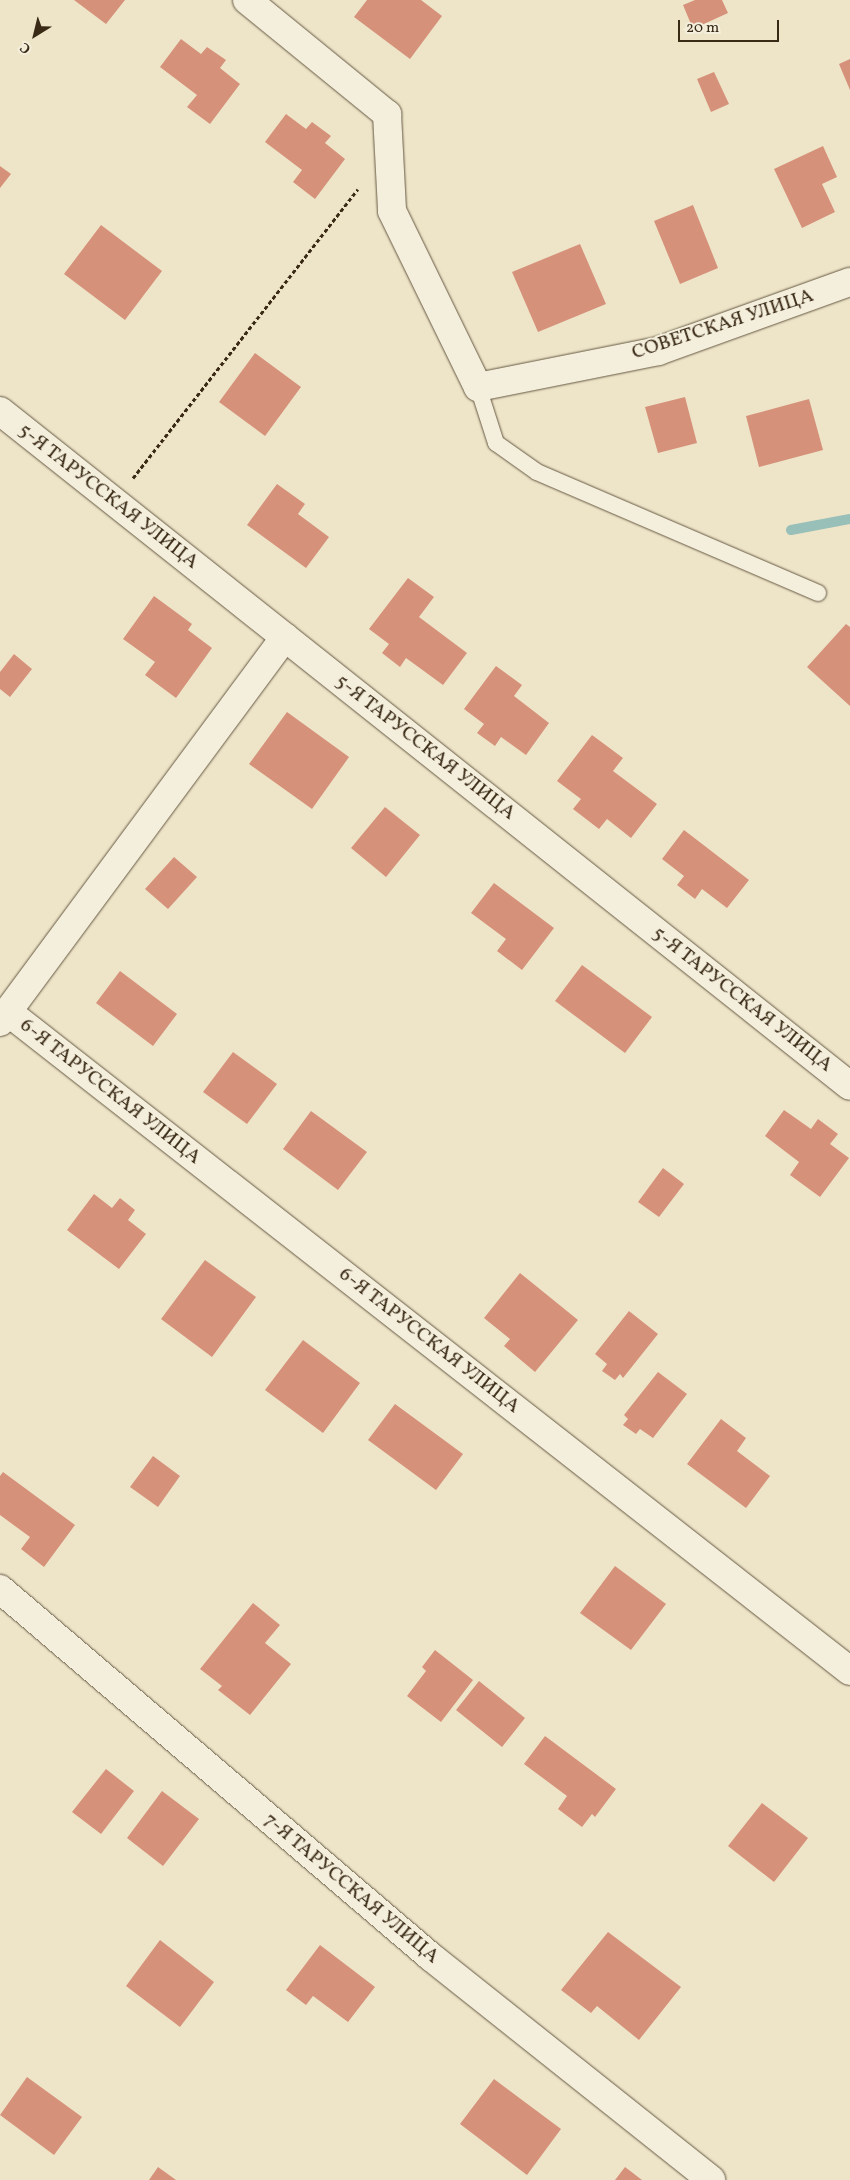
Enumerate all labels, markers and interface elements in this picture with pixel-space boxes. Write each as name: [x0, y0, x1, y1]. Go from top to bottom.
north arrow: [10, 10, 60, 60]
scale bar: [680, 10, 781, 42]
text: 20 m: [686, 18, 719, 39]
text: С: [17, 37, 35, 58]
street label: СОВЕТСКАЯ УЛИЦА: [629, 284, 817, 366]
street label: 5-Я ТАРУССКАЯ УЛИЦА: [13, 419, 203, 575]
street label: 5-Я ТАРУССКАЯ УЛИЦА: [330, 670, 520, 826]
street label: 5-Я ТАРУССКАЯ УЛИЦА: [647, 922, 837, 1078]
street label: 6-Я ТАРУССКАЯ УЛИЦА: [14, 1014, 206, 1170]
street label: 6-Я ТАРУССКАЯ УЛИЦА: [333, 1263, 525, 1419]
street label: 7-Я ТАРУССКАЯ УЛИЦА: [258, 1808, 444, 1970]

